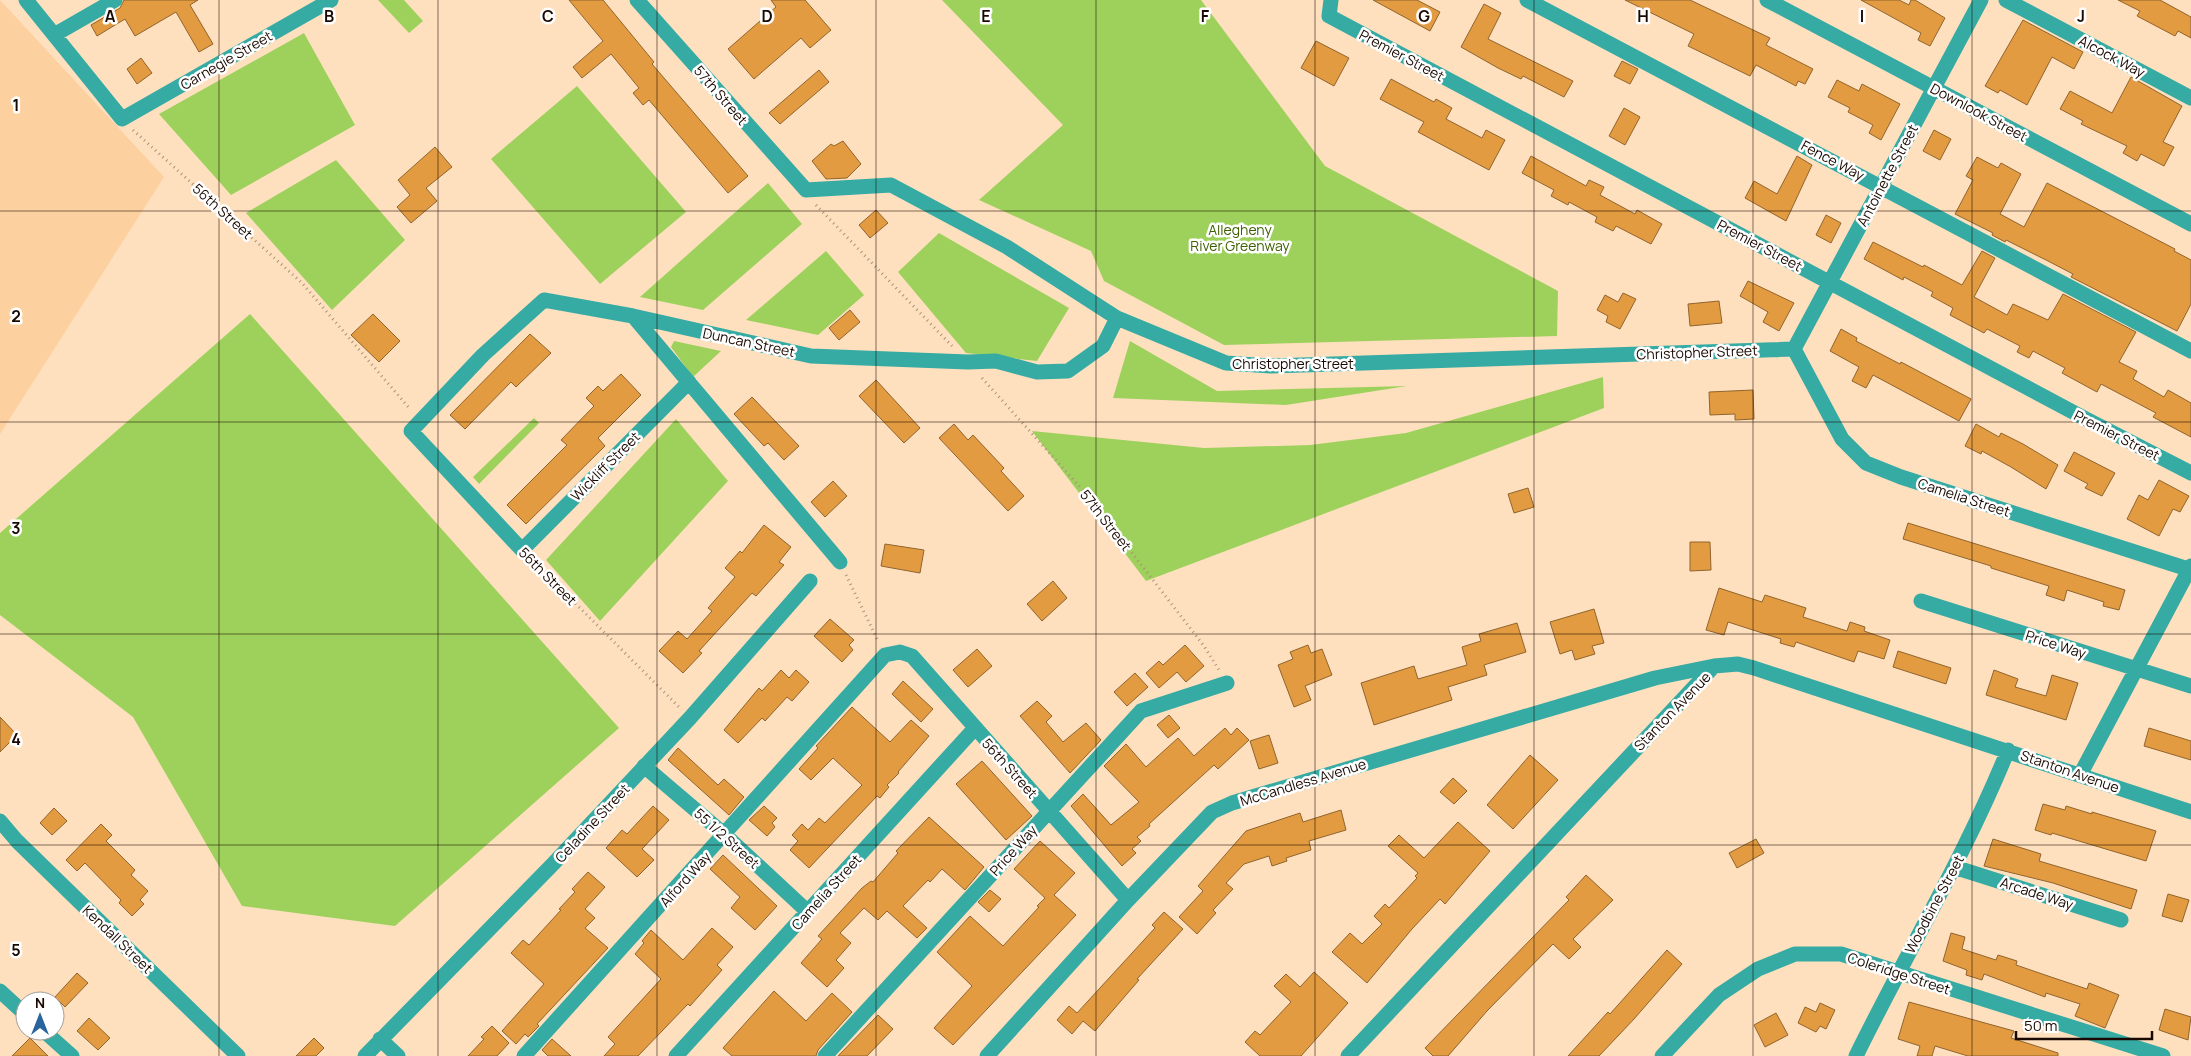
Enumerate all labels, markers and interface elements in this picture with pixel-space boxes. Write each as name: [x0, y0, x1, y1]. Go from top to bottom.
text: A: [105, 5, 116, 27]
text: B: [324, 5, 334, 27]
text: C: [542, 5, 554, 27]
text: D: [761, 5, 773, 27]
text: E: [981, 5, 991, 27]
text: F: [1201, 5, 1210, 27]
text: G: [1418, 5, 1430, 27]
text: H: [1637, 5, 1649, 27]
text: I: [1860, 5, 1864, 27]
text: J: [2077, 5, 2085, 27]
street label: Premier Street: [1356, 25, 1448, 86]
street label: Carnegie Street: [177, 26, 276, 94]
street label: Alcock Way: [2075, 31, 2149, 82]
street label: 57th Street: [690, 61, 752, 129]
street label: Downlook Street: [1927, 78, 2031, 146]
text: 1: [12, 94, 20, 116]
street label: Antoinette Street: [1852, 120, 1922, 229]
street label: Fence Way: [1798, 135, 1868, 185]
street label: 56th Street: [189, 179, 257, 243]
street label: Premier Street: [1714, 215, 1806, 276]
park label: Allegheny River Greenway: [1190, 220, 1290, 255]
text: 2: [11, 305, 21, 327]
street label: Duncan Street: [701, 323, 797, 361]
street label: Christopher Street: [1636, 340, 1758, 364]
street label: Christopher Street: [1232, 354, 1354, 373]
street label: Premier Street: [2071, 405, 2163, 465]
street label: Wickliff Street: [566, 427, 644, 505]
street label: Camelia Street: [1915, 473, 2013, 521]
street label: 57th Street: [1076, 485, 1136, 555]
text: 3: [11, 517, 21, 539]
street label: 56th Street: [515, 543, 581, 609]
street label: Price Way: [2023, 625, 2089, 663]
street label: Stanton Avenue: [1629, 667, 1715, 755]
text: 4: [11, 728, 21, 750]
street label: 56th Street: [978, 734, 1042, 802]
street label: Stanton Avenue: [2018, 745, 2122, 797]
street label: McCandless Avenue: [1238, 754, 1368, 810]
street label: Celadine Street: [551, 779, 634, 866]
street label: 55 1/2 Street: [690, 804, 764, 873]
street label: Price Way: [985, 820, 1041, 880]
street label: Alford Way: [655, 847, 715, 911]
street label: Camelia Street: [787, 850, 865, 934]
street label: Woodbine Street: [1900, 851, 1968, 957]
street label: Arcade Way: [1998, 872, 2077, 914]
street label: Kendall Street: [79, 901, 157, 978]
text: 5: [11, 939, 21, 961]
street label: Coleridge Street: [1845, 947, 1953, 999]
north arrow: [15, 991, 65, 1041]
text: N: [35, 993, 45, 1012]
scale bar: [2016, 1008, 2152, 1040]
text: 50 m: [2024, 1015, 2058, 1036]

